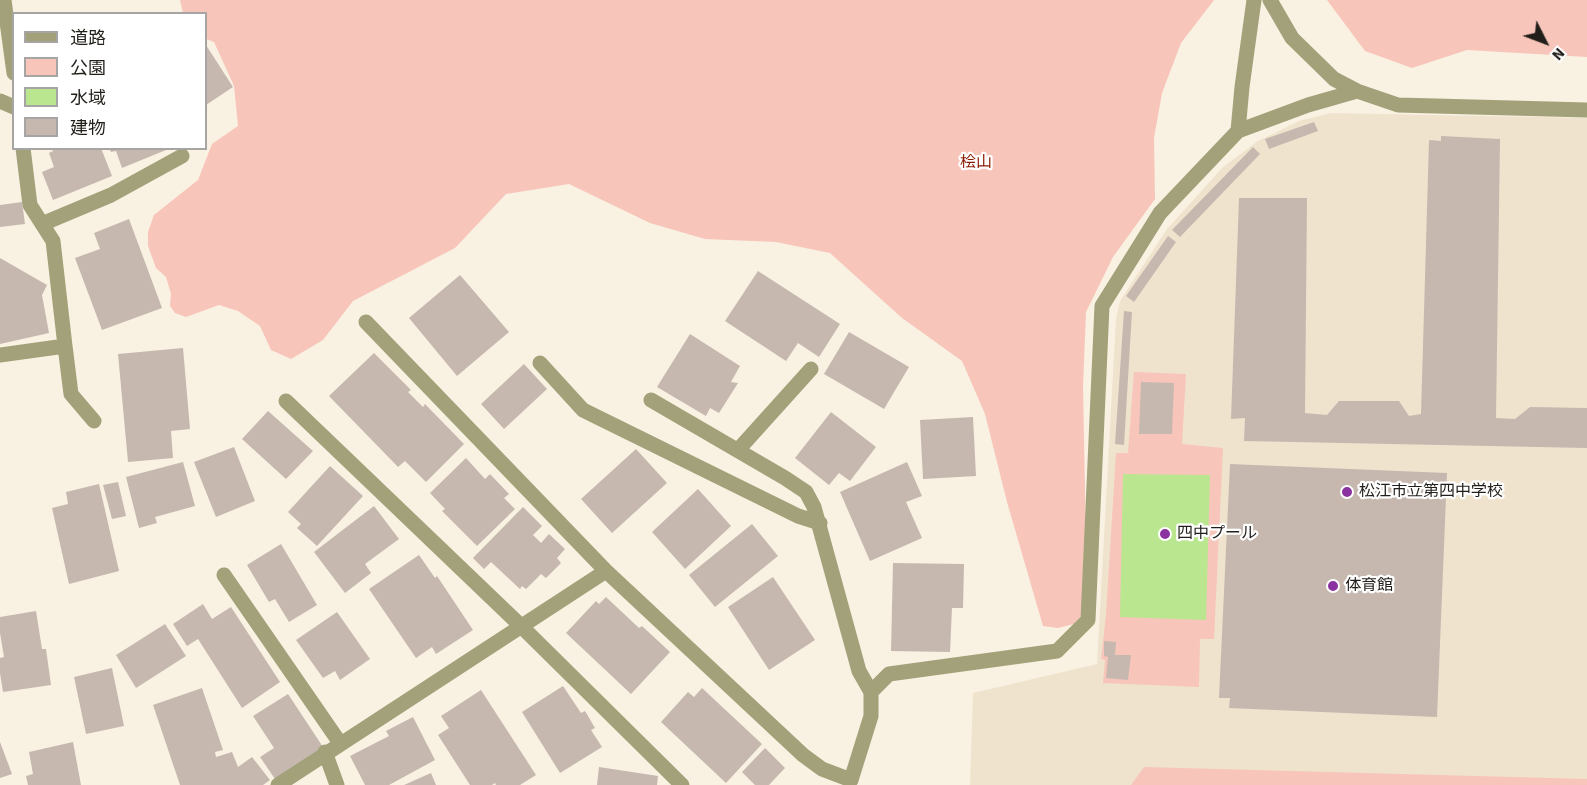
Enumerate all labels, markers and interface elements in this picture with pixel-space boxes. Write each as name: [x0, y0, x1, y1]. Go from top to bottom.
legend: [12, 12, 207, 150]
north arrow: [1515, 12, 1575, 72]
text: 道路: [70, 26, 106, 51]
text: N: [1547, 43, 1570, 65]
text: 公園: [70, 56, 106, 81]
text: 水域: [70, 86, 106, 111]
text: 建物: [70, 116, 106, 141]
park label: 桧山: [960, 153, 992, 173]
place label: 松江市立第四中学校: [1359, 482, 1503, 502]
marker: 松江市立第四中学校: [1340, 485, 1354, 499]
place label: 四中プール: [1177, 524, 1257, 544]
marker: 四中プール: [1158, 527, 1172, 541]
place label: 体育館: [1345, 576, 1393, 596]
marker: 体育館: [1326, 579, 1340, 593]

